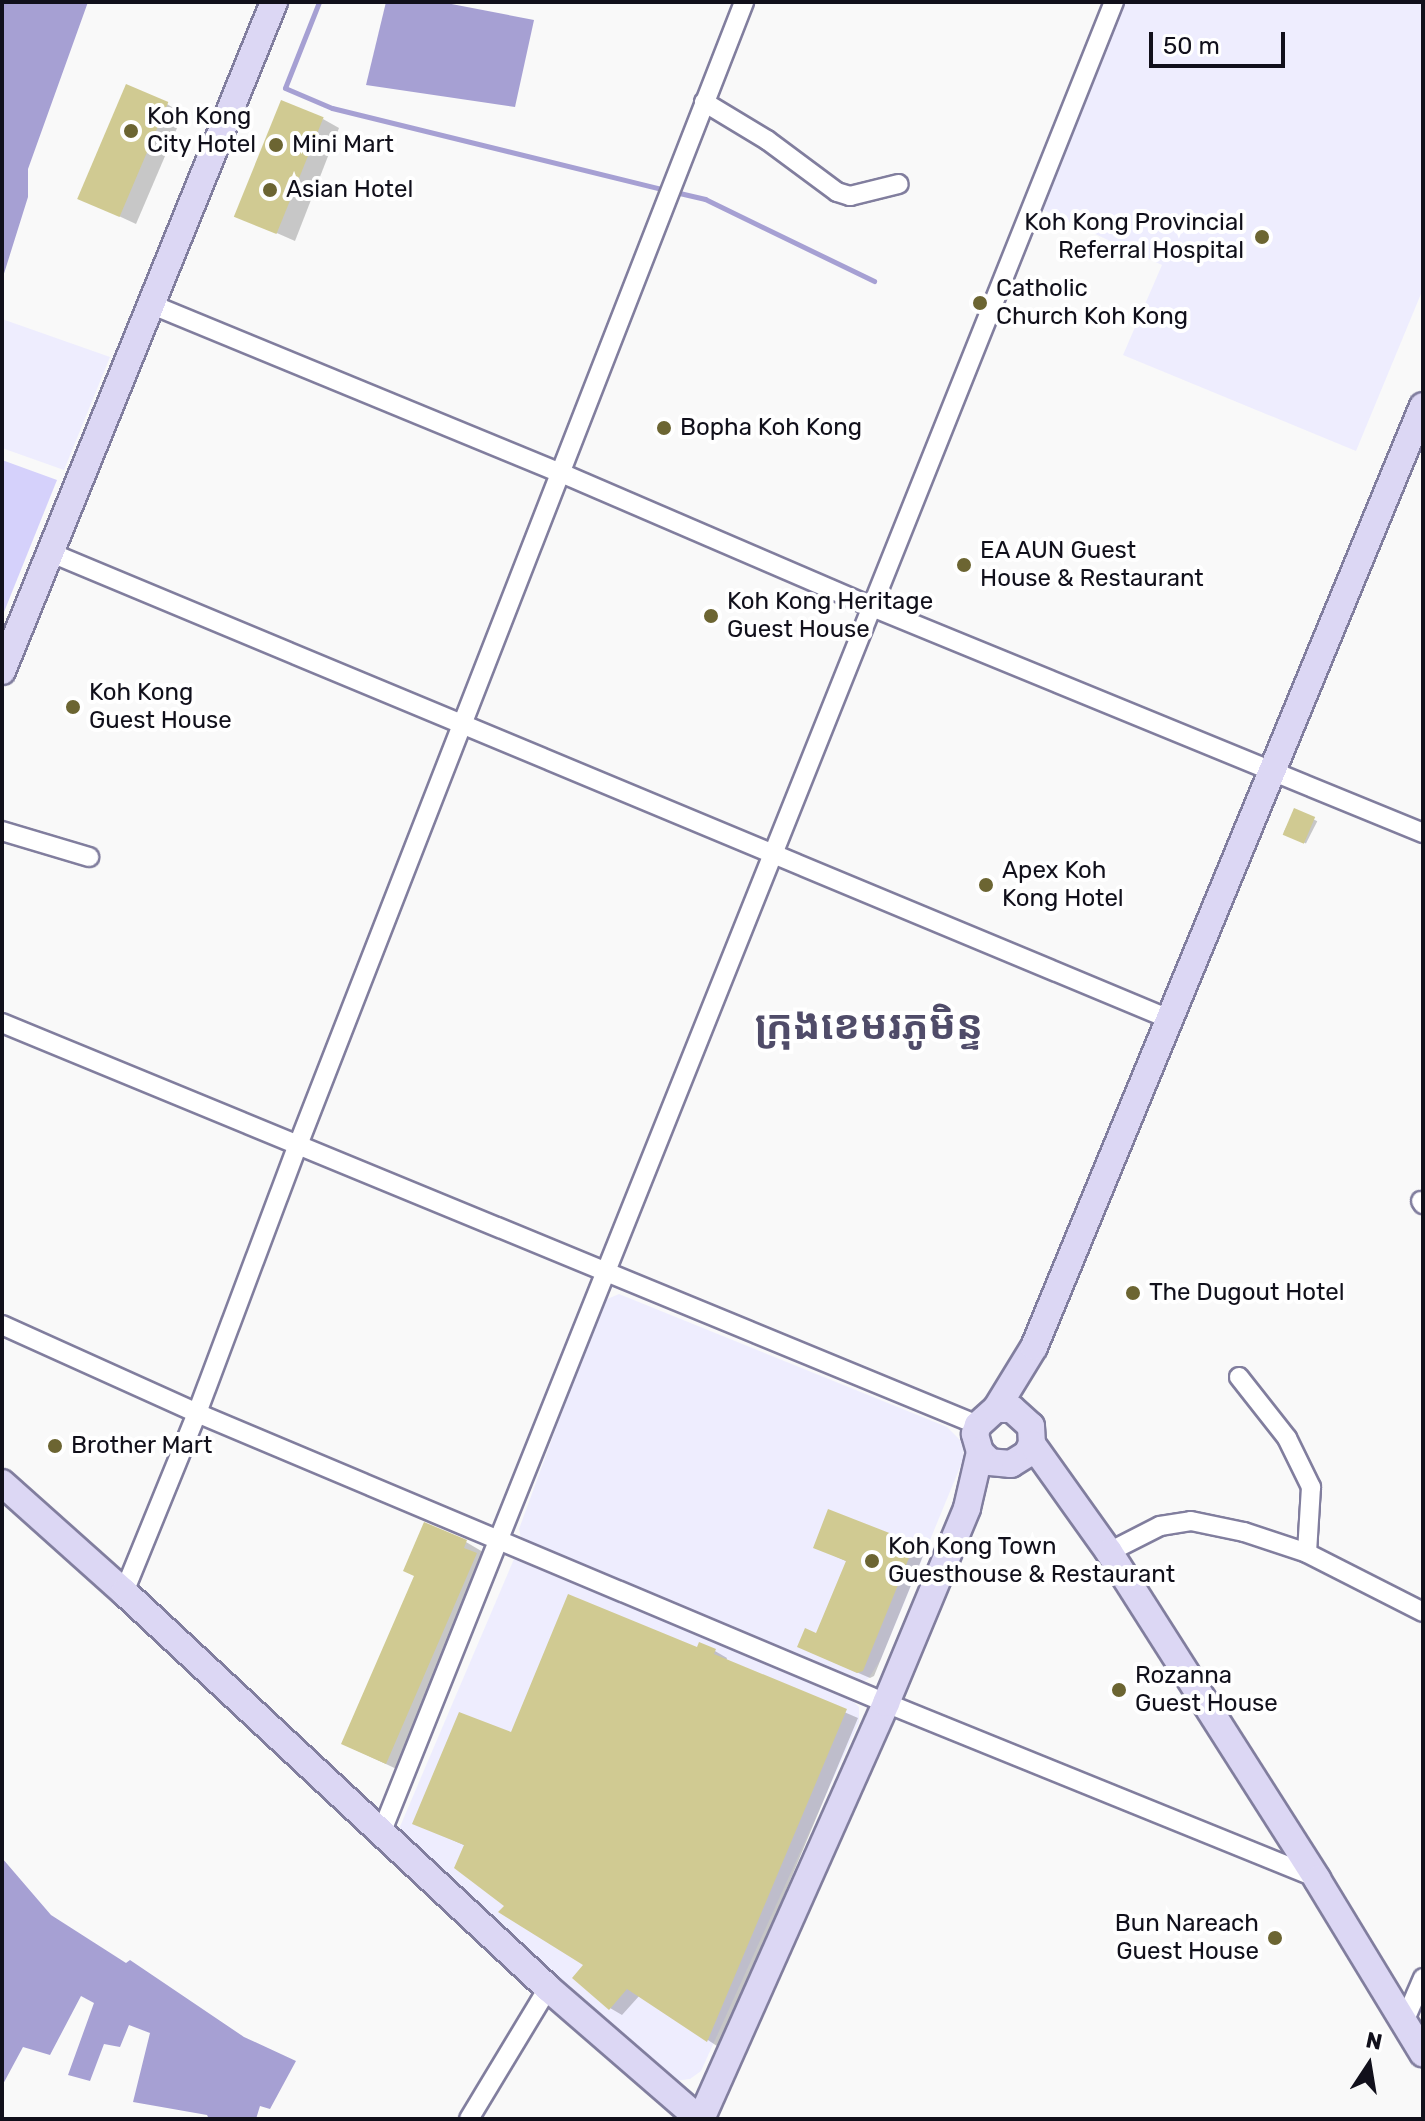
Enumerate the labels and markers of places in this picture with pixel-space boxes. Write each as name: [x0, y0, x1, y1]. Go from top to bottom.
place label: Koh Kong City Hotel: [147, 103, 257, 159]
marker: Koh Kong City Hotel: [122, 122, 140, 140]
place label: Mini Mart: [292, 131, 394, 159]
marker: Mini Mart: [267, 136, 285, 154]
place label: Asian Hotel: [286, 176, 413, 204]
marker: Asian Hotel: [261, 181, 279, 199]
place label: Koh Kong Provincial Referral Hospital: [1024, 209, 1244, 265]
marker: Koh Kong Provincial Referral Hospital: [1251, 226, 1273, 248]
place label: Catholic Church Koh Kong: [996, 275, 1188, 331]
marker: Catholic Church Koh Kong: [971, 294, 989, 312]
place label: Bopha Koh Kong: [680, 414, 862, 442]
marker: Bopha Koh Kong: [655, 419, 673, 437]
place label: EA AUN Guest House & Restaurant: [980, 537, 1204, 593]
marker: EA AUN Guest House & Restaurant: [955, 556, 973, 574]
place label: Koh Kong Heritage Guest House: [727, 588, 933, 644]
marker: Koh Kong Heritage Guest House: [702, 607, 720, 625]
place label: Koh Kong Guest House: [89, 679, 232, 735]
marker: Koh Kong Guest House: [64, 698, 82, 716]
place label: Apex Koh Kong Hotel: [1002, 857, 1124, 913]
marker: Apex Koh Kong Hotel: [977, 876, 995, 894]
place label: The Dugout Hotel: [1149, 1279, 1345, 1307]
marker: The Dugout Hotel: [1124, 1284, 1142, 1302]
place label: Brother Mart: [71, 1432, 213, 1460]
marker: Brother Mart: [46, 1437, 64, 1455]
place label: Koh Kong Town Guesthouse & Restaurant: [888, 1533, 1175, 1589]
marker: Koh Kong Town Guesthouse & Restaurant: [863, 1552, 881, 1570]
place label: Rozanna Guest House: [1135, 1662, 1278, 1718]
marker: Rozanna Guest House: [1110, 1681, 1128, 1699]
place label: Bun Nareach Guest House: [1115, 1910, 1259, 1966]
marker: Bun Nareach Guest House: [1266, 1929, 1284, 1947]

